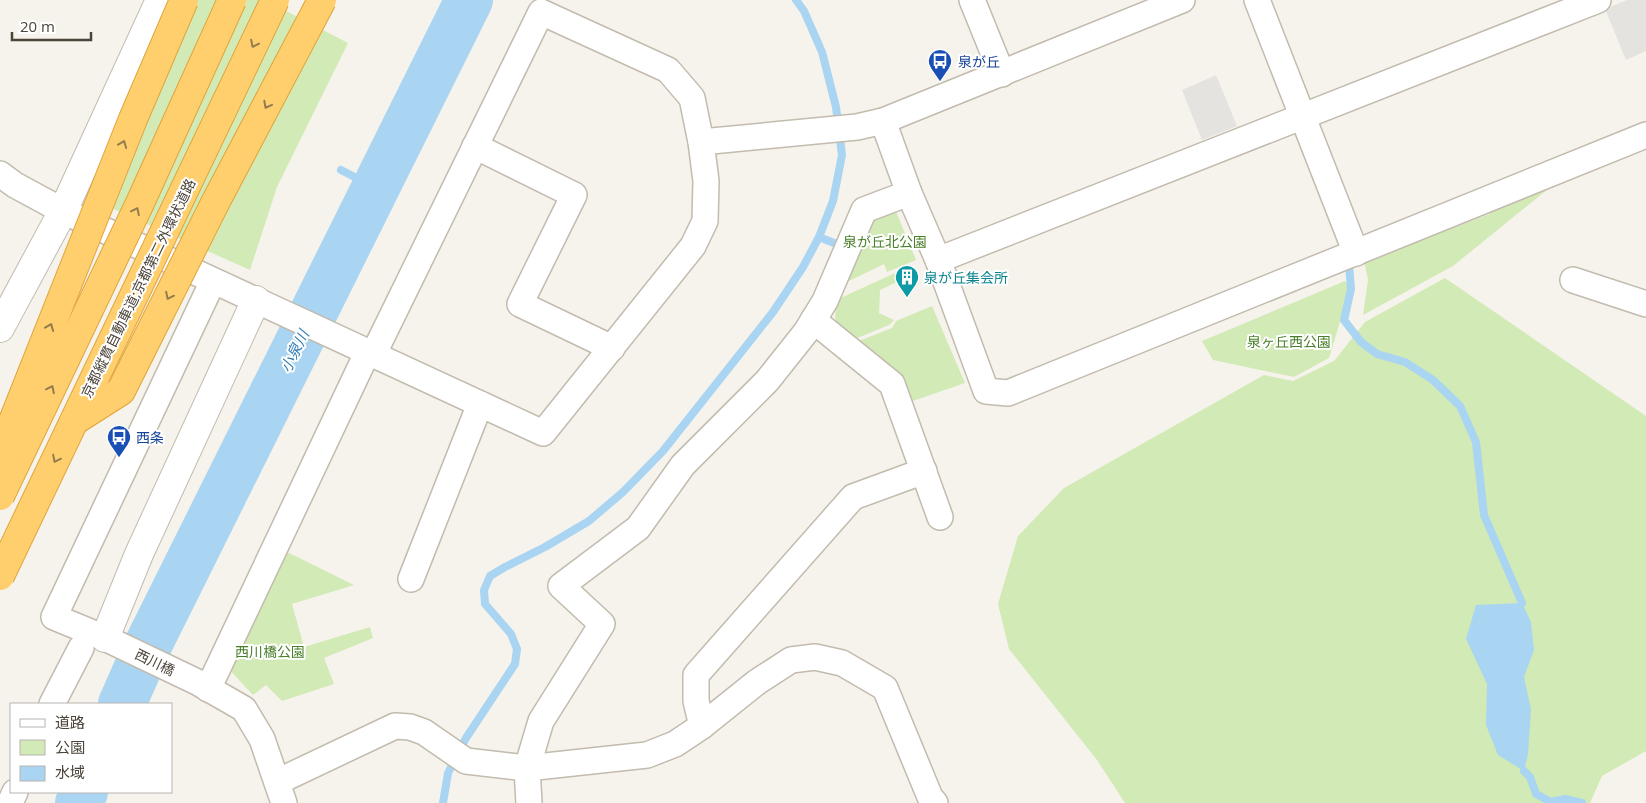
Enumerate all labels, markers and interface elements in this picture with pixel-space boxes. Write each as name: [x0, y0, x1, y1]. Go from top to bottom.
scale bar: [12, 10, 91, 42]
text: 20 m: [20, 16, 55, 36]
one-way arrow: [250, 39, 261, 48]
bus stop icon: 泉が丘: [927, 48, 953, 82]
place label: 泉が丘: [958, 52, 1000, 71]
one-way arrow: [263, 100, 273, 109]
one-way arrow: [117, 140, 127, 149]
street label: 京都縦貫自動車道;京都第二外環状道路: [76, 175, 200, 401]
one-way arrow: [130, 207, 141, 216]
park label: 泉が丘北公園: [843, 232, 927, 251]
building icon: 泉が丘集会所: [894, 264, 920, 298]
place label: 泉が丘集会所: [924, 268, 1008, 287]
one-way arrow: [165, 291, 175, 300]
one-way arrow: [43, 323, 54, 332]
water label: 小泉川: [275, 325, 314, 376]
park label: 泉ヶ丘西公園: [1247, 332, 1331, 351]
one-way arrow: [45, 385, 55, 394]
bus stop icon: 西条: [106, 424, 132, 458]
place label: 西条: [136, 428, 164, 447]
one-way arrow: [52, 454, 62, 463]
park label: 西川橋公園: [235, 642, 305, 661]
street label: 西川橋: [132, 644, 178, 680]
legend: [10, 703, 172, 793]
text: 道路: [55, 712, 85, 732]
text: 公園: [55, 737, 85, 757]
text: 水域: [55, 762, 85, 782]

